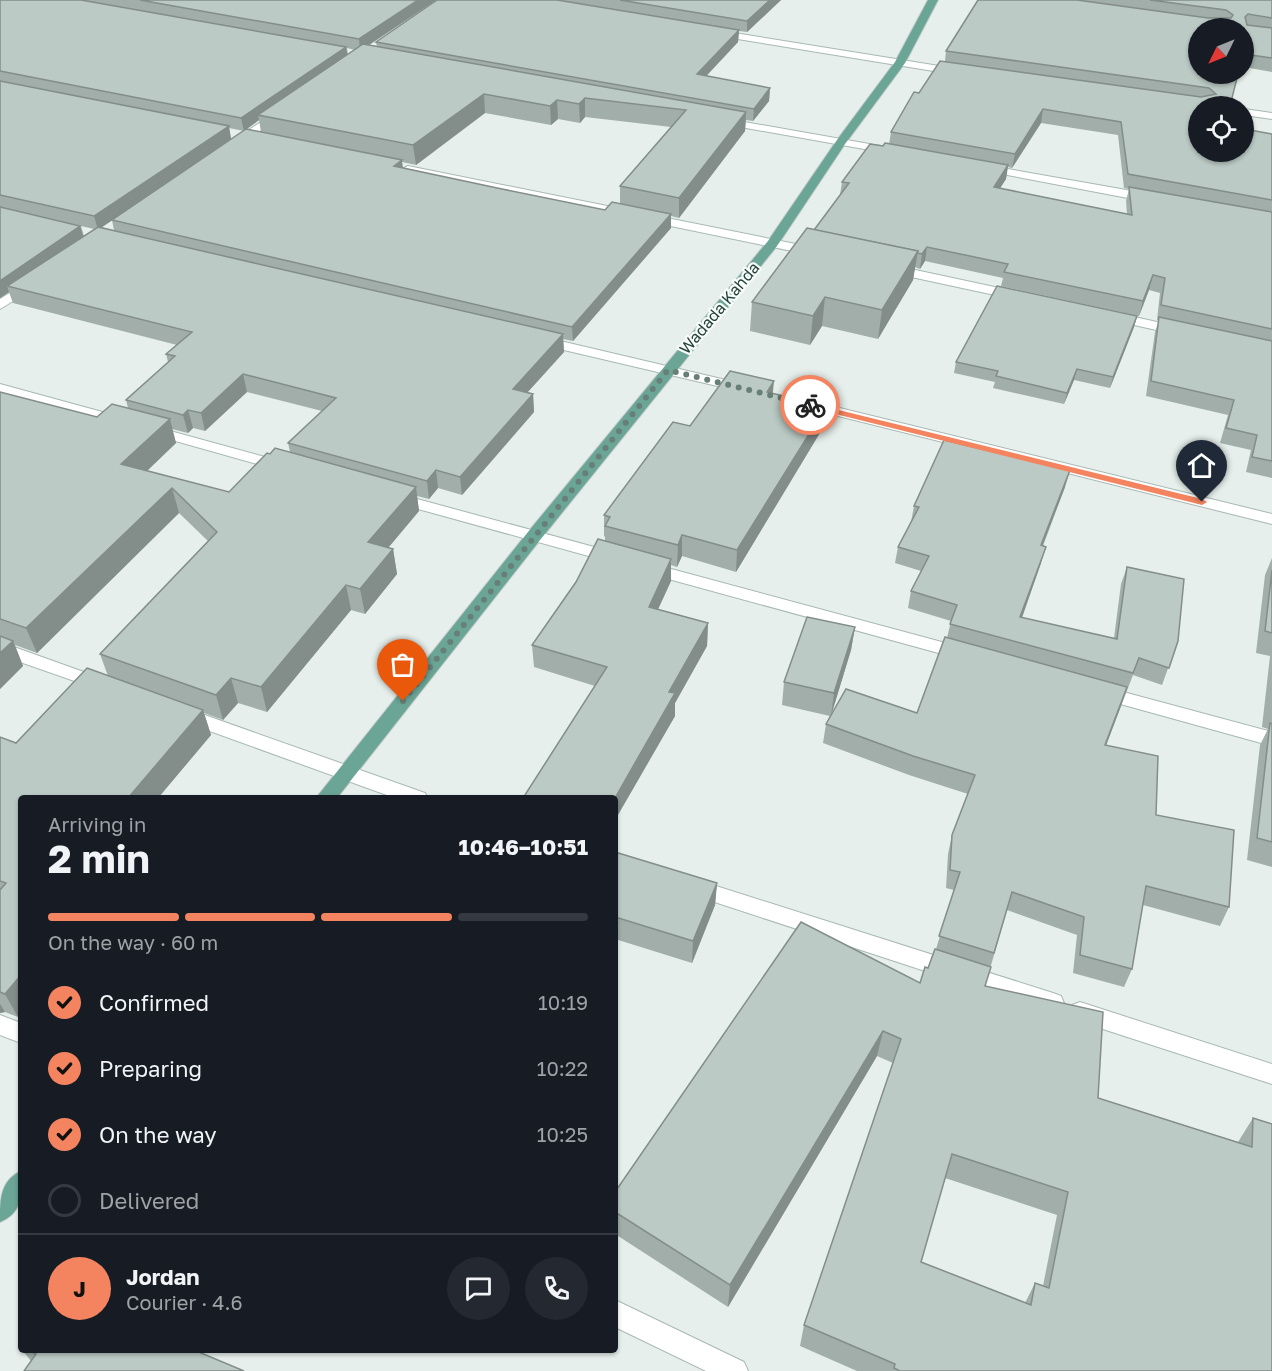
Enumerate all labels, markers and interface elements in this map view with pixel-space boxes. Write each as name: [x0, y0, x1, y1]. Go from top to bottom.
north arrow: [1188, 18, 1254, 84]
map controls: [1188, 18, 1254, 162]
button: locate: [1188, 96, 1254, 162]
street label: Wadada Kahda: [675, 258, 763, 358]
courier: [780, 375, 840, 435]
icon: bike: [794, 389, 827, 422]
pin: [1176, 440, 1227, 502]
icon: home: [1185, 449, 1218, 482]
pin: [377, 639, 428, 701]
icon: bag: [386, 648, 419, 681]
text: Arriving in: [48, 812, 146, 836]
text: 10:46–10:51: [459, 833, 588, 860]
text: 2 min: [48, 835, 150, 882]
text: On the way · 60 m: [48, 930, 218, 954]
icon: check: [48, 986, 81, 1019]
text: Confirmed: [99, 989, 209, 1016]
text: 10:19: [538, 990, 588, 1014]
icon: check: [48, 1052, 81, 1085]
text: Preparing: [99, 1055, 202, 1082]
text: 10:22: [537, 1056, 588, 1080]
icon: check: [48, 1118, 81, 1151]
text: On the way: [99, 1121, 217, 1148]
text: 10:25: [537, 1122, 588, 1146]
text: Delivered: [99, 1187, 199, 1214]
button: chat: [447, 1257, 510, 1320]
button: phone: [525, 1257, 588, 1320]
text: Jordan: [126, 1263, 200, 1290]
text: J: [73, 1275, 86, 1302]
text: Courier · 4.6: [126, 1290, 243, 1314]

